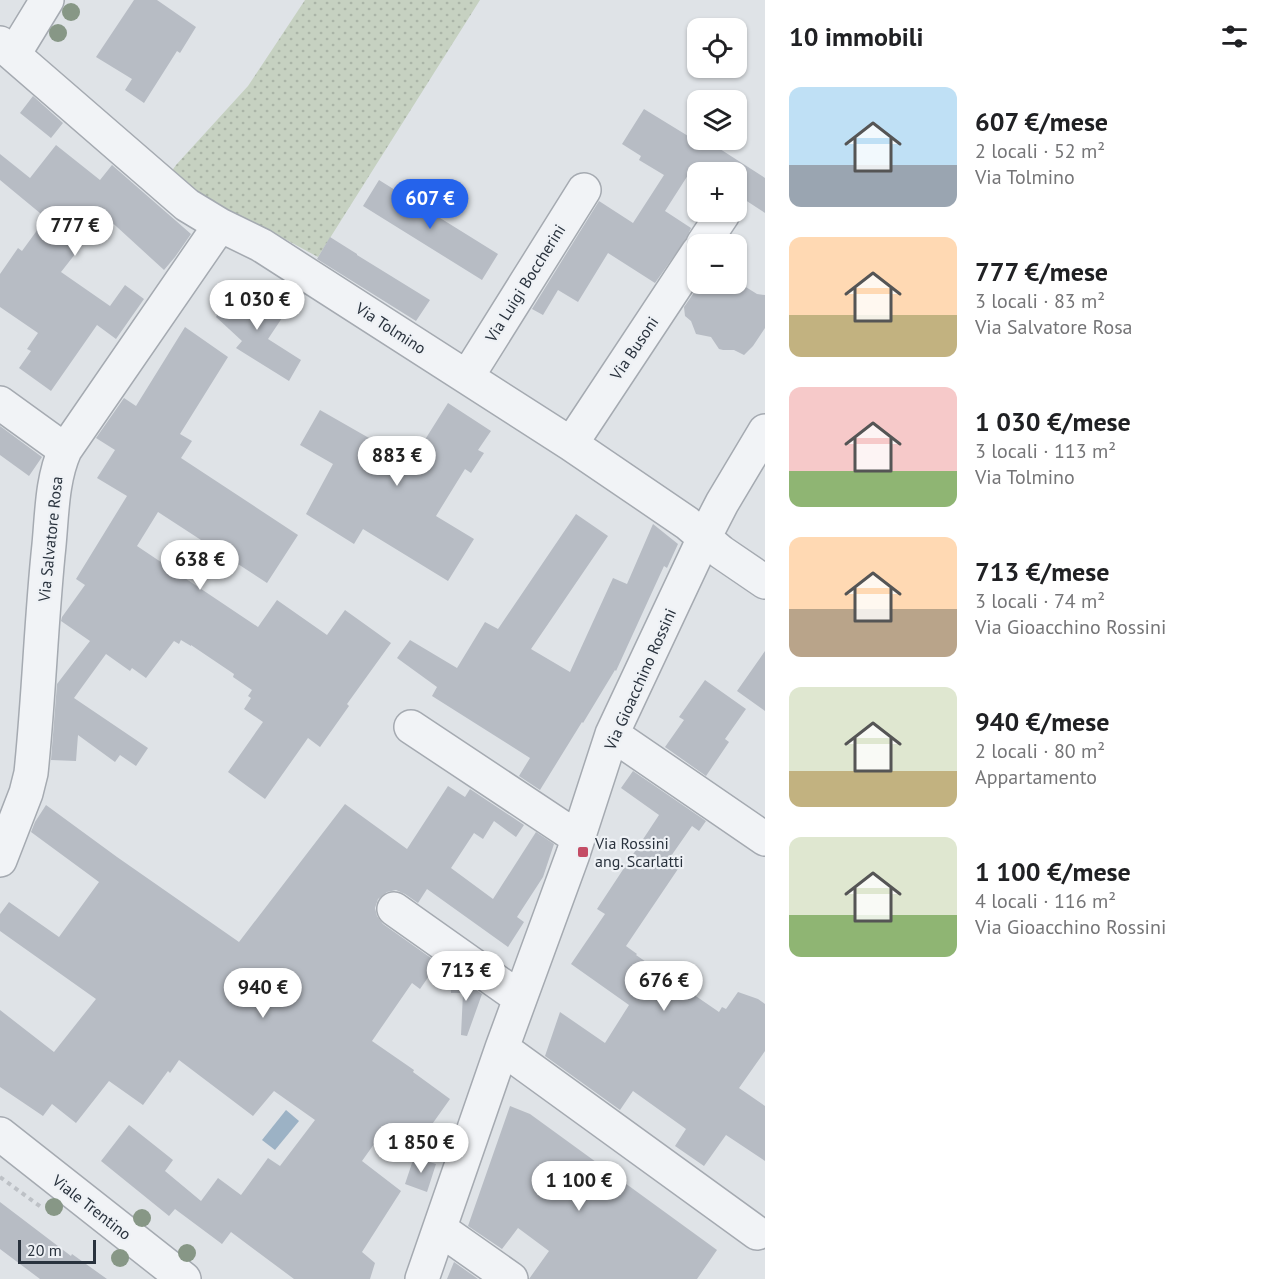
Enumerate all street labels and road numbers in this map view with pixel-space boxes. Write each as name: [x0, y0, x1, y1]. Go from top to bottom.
street label: Via Luigi Boccherini: [480, 220, 569, 346]
street label: Via Tolmino: [351, 297, 430, 358]
street label: Via Busoni: [605, 313, 662, 384]
street label: Via Salvatore Rosa: [33, 475, 67, 604]
street label: Via Gioacchino Rossini: [599, 605, 680, 754]
street label: Viale Trentino: [48, 1169, 135, 1244]

